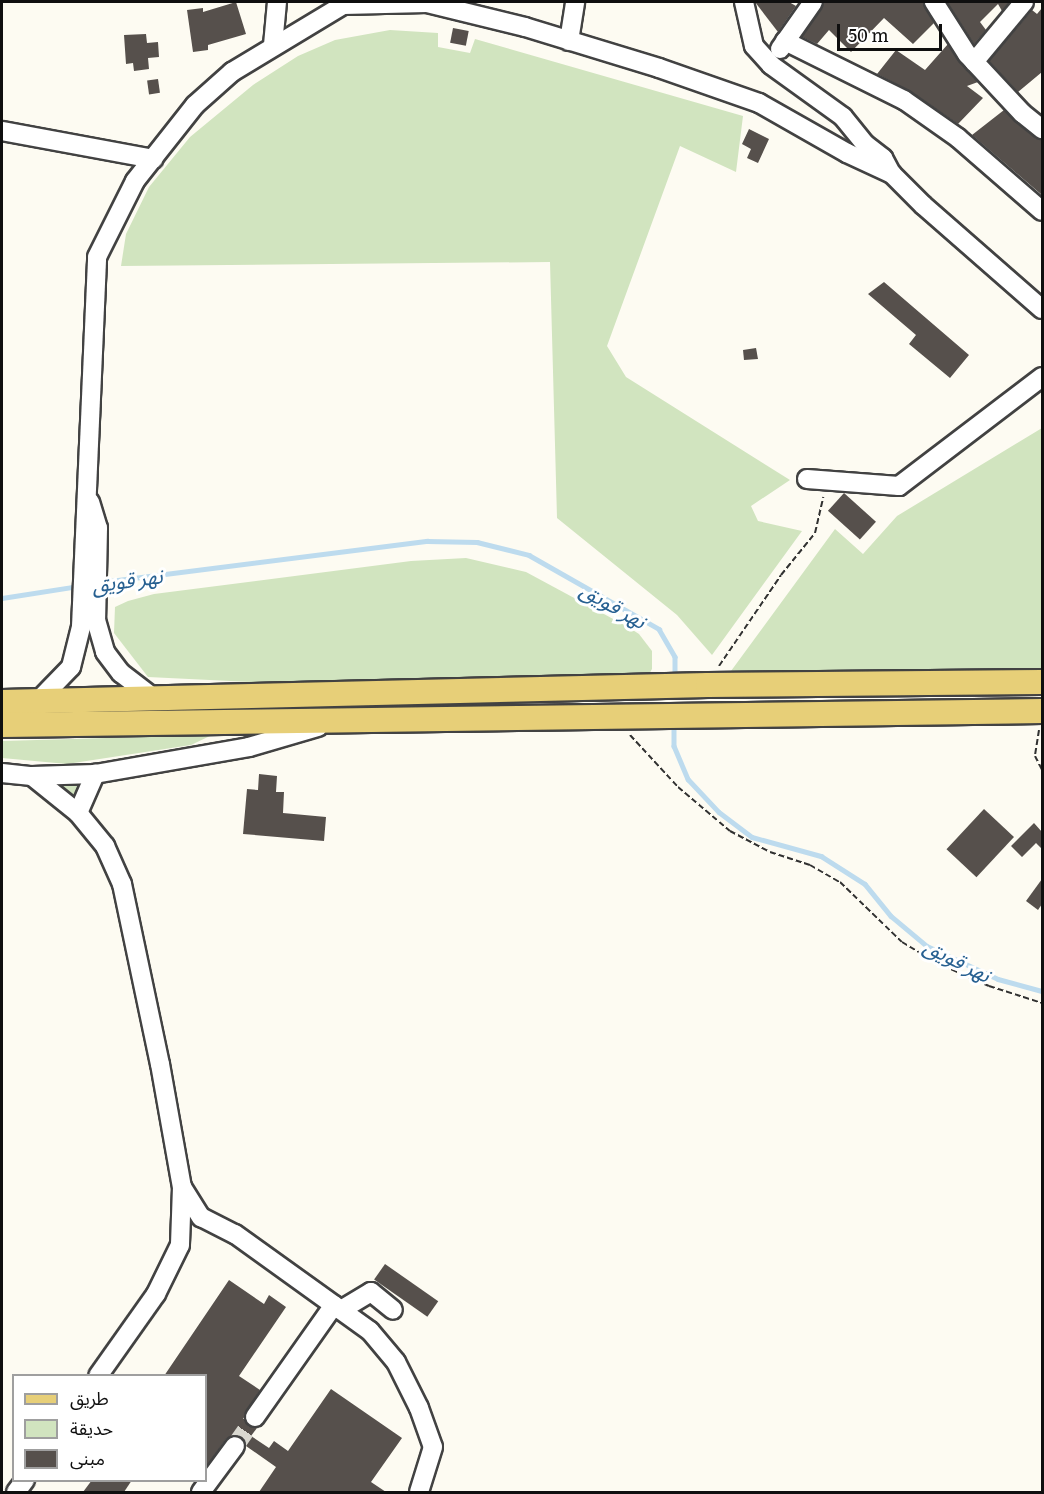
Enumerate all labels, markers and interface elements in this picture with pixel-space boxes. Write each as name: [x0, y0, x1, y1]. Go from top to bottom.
scale bar: [840, 12, 945, 50]
text: 50 m: [848, 21, 889, 48]
water label: نهر قويق: [90, 562, 164, 596]
water label: نهر قويق: [577, 575, 651, 633]
water label: نهر قويق: [921, 932, 995, 986]
legend: [12, 1374, 207, 1482]
text: طريق: [70, 1384, 109, 1411]
text: حديقة: [70, 1414, 113, 1441]
text: مبنى: [70, 1444, 105, 1471]

